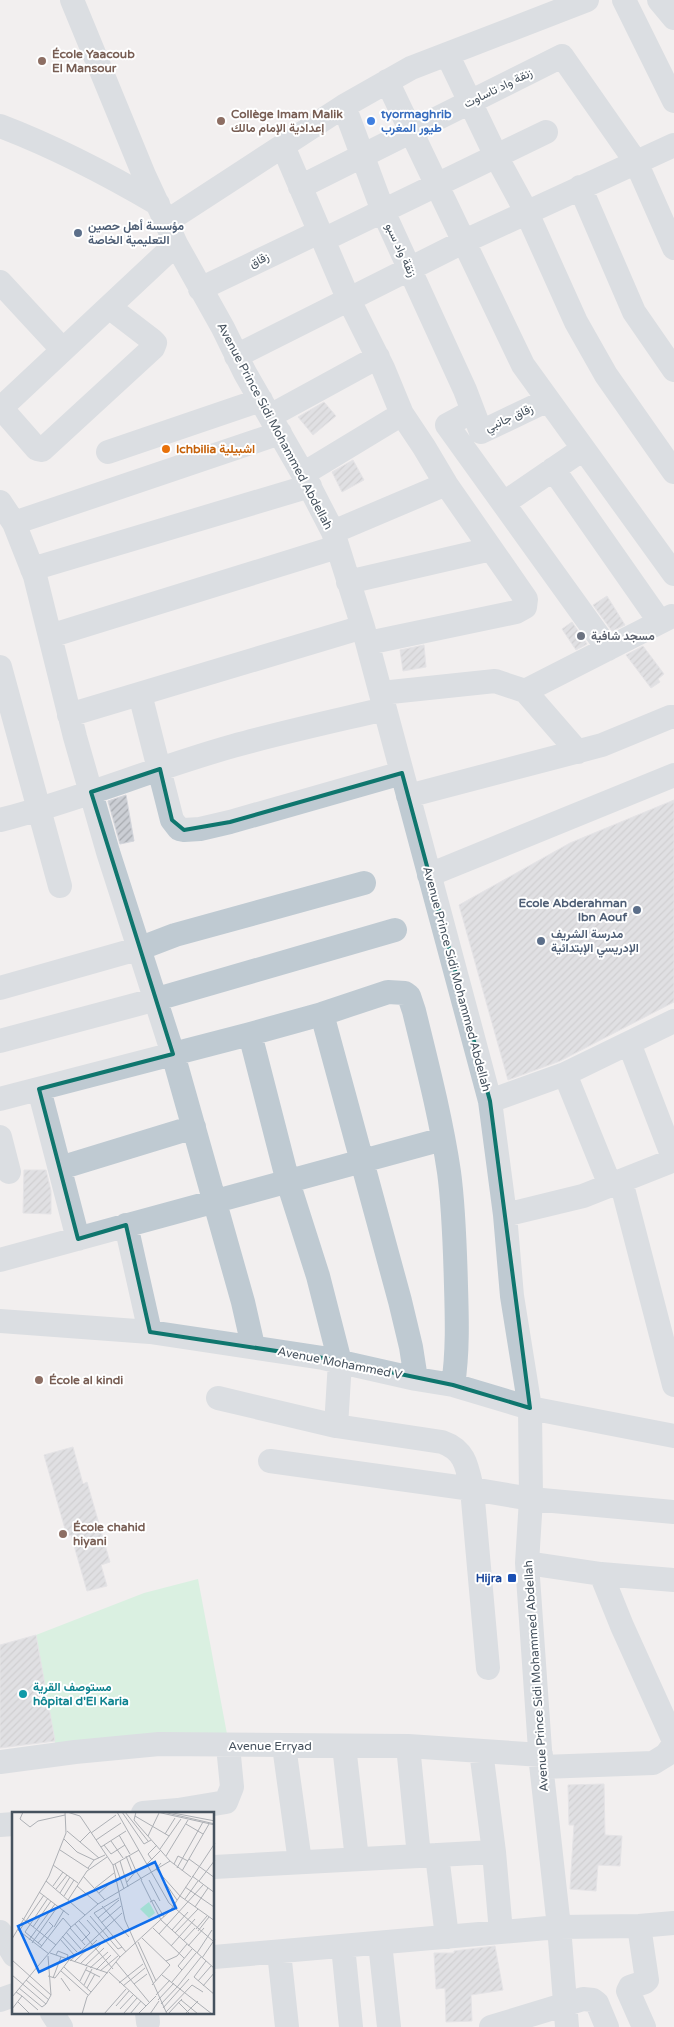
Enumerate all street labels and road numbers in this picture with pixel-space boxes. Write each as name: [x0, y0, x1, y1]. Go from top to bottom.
street label: زنقة واد تاساوت: [461, 65, 535, 112]
street label: زنقة واد سبو: [382, 221, 420, 280]
street label: زقاق: [247, 249, 272, 272]
street label: Avenue Prince Sidi Mohammed Abdellah: [214, 320, 336, 532]
street label: زقاق جانبي: [483, 401, 536, 438]
street label: Avenue Prince Sidi Mohammed Abdellah: [420, 865, 494, 1093]
street label: Avenue Mohammed V: [276, 1344, 404, 1382]
street label: Avenue Prince Sidi Mohammed Abdellah: [521, 1560, 551, 1792]
street label: Avenue Erryad: [228, 1739, 312, 1753]

